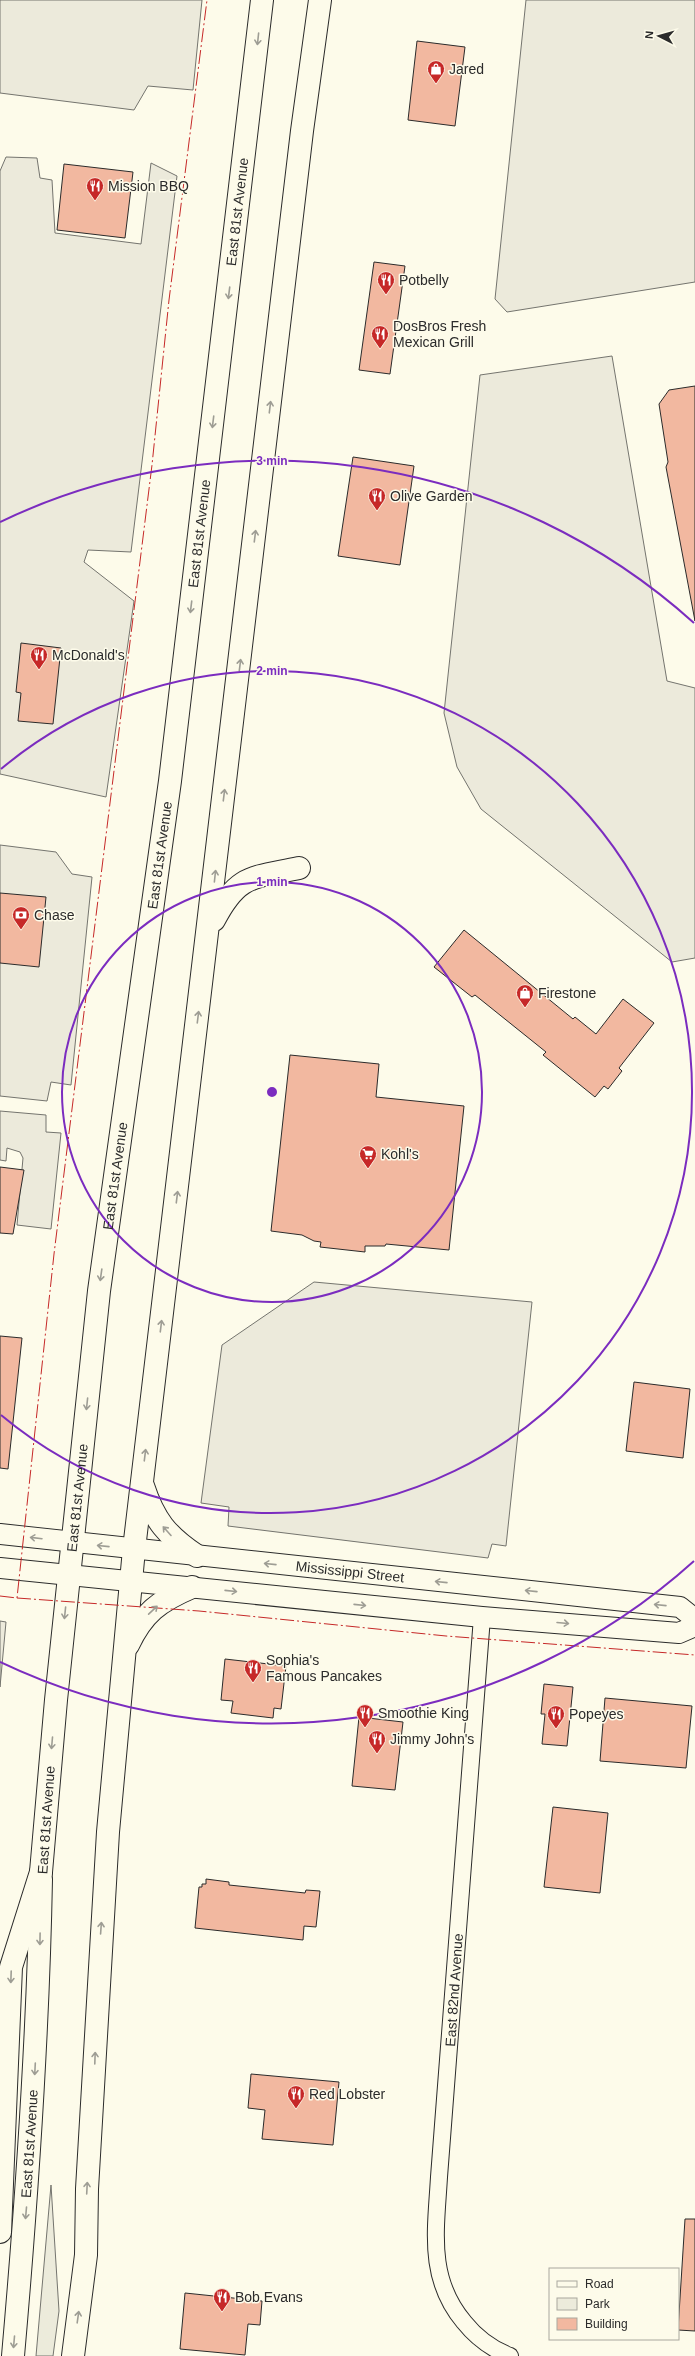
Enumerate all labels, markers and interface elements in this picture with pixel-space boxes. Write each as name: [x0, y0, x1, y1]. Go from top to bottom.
north arrow: [639, 16, 679, 56]
text: N: [643, 30, 655, 40]
one-way arrow: [254, 32, 262, 45]
shop icon: Jared: [426, 59, 446, 84]
place label: Jared: [449, 61, 484, 77]
street label: East 81st Avenue: [223, 157, 251, 267]
restaurant icon: Mission BBQ: [85, 176, 105, 201]
place label: Mission BBQ: [108, 178, 189, 194]
restaurant icon: Potbelly: [376, 270, 396, 295]
place label: Potbelly: [399, 272, 449, 288]
one-way arrow: [225, 286, 232, 299]
place label: DosBros Fresh Mexican Grill: [393, 318, 486, 350]
restaurant icon: DosBros Fresh Mexican Grill: [370, 324, 390, 349]
one-way arrow: [266, 401, 274, 414]
one-way arrow: [209, 415, 217, 428]
text: 3 min: [256, 454, 288, 468]
street label: East 81st Avenue: [185, 478, 213, 589]
restaurant icon: Olive Garden: [367, 486, 387, 511]
place label: Olive Garden: [390, 488, 472, 504]
one-way arrow: [251, 530, 259, 543]
one-way arrow: [187, 600, 195, 613]
restaurant icon: McDonald's: [29, 645, 49, 670]
place label: McDonald's: [52, 647, 125, 663]
one-way arrow: [236, 659, 243, 672]
text: 2 min: [256, 664, 288, 678]
one-way arrow: [221, 788, 228, 801]
street label: East 81st Avenue: [144, 800, 175, 910]
one-way arrow: [211, 870, 219, 883]
text: 1 min: [256, 875, 288, 889]
bank icon: Chase: [11, 905, 31, 930]
place label: Chase: [34, 907, 75, 923]
shop icon: Firestone: [515, 983, 535, 1008]
place label: Firestone: [538, 985, 597, 1001]
one-way arrow: [195, 1011, 202, 1024]
centre of rings: [265, 1085, 279, 1099]
street label: East 81st Avenue: [100, 1121, 130, 1231]
supermarket icon: Kohl's: [358, 1144, 378, 1169]
place label: Kohl's: [381, 1146, 419, 1162]
one-way arrow: [173, 1191, 181, 1204]
one-way arrow: [97, 1268, 105, 1281]
one-way arrow: [157, 1320, 165, 1333]
one-way arrow: [83, 1397, 91, 1410]
street label: East 81st Avenue: [64, 1443, 91, 1553]
one-way arrow: [142, 1449, 149, 1462]
one-way arrow: [163, 1527, 172, 1537]
one-way arrow: [30, 1535, 43, 1542]
one-way arrow: [97, 1542, 110, 1550]
street label: Mississippi Street: [295, 1558, 405, 1585]
one-way arrow: [264, 1560, 277, 1567]
one-way arrow: [435, 1578, 448, 1585]
one-way arrow: [525, 1587, 538, 1595]
one-way arrow: [224, 1588, 237, 1595]
one-way arrow: [353, 1601, 366, 1608]
one-way arrow: [654, 1601, 667, 1609]
one-way arrow: [147, 1605, 158, 1614]
one-way arrow: [61, 1606, 69, 1619]
one-way arrow: [556, 1620, 569, 1627]
place label: Sophia's Famous Pancakes: [266, 1652, 382, 1684]
restaurant icon: Sophia's Famous Pancakes: [243, 1658, 263, 1683]
restaurant icon: Smoothie King: [355, 1703, 375, 1728]
restaurant icon: Popeyes: [546, 1704, 566, 1729]
place label: Smoothie King: [378, 1705, 469, 1721]
place label: Popeyes: [569, 1706, 623, 1722]
restaurant icon: Jimmy John's: [367, 1729, 387, 1754]
place label: Jimmy John's: [390, 1731, 474, 1747]
one-way arrow: [48, 1736, 56, 1749]
street label: East 81st Avenue: [34, 1765, 58, 1875]
one-way arrow: [98, 1922, 105, 1935]
one-way arrow: [36, 1932, 44, 1945]
street label: East 82nd Avenue: [442, 1933, 466, 2047]
one-way arrow: [7, 1970, 15, 1983]
one-way arrow: [91, 2052, 99, 2065]
one-way arrow: [31, 2062, 38, 2075]
restaurant icon: Red Lobster: [286, 2084, 306, 2109]
place label: Red Lobster: [309, 2086, 386, 2102]
street label: East 81st Avenue: [18, 2089, 41, 2198]
one-way arrow: [83, 2182, 91, 2195]
one-way arrow: [22, 2206, 30, 2219]
legend: [549, 2268, 679, 2340]
text: Road: [585, 2277, 614, 2291]
restaurant icon: Bob Evans: [212, 2287, 232, 2312]
place label: Bob Evans: [235, 2289, 303, 2305]
text: Park: [585, 2297, 611, 2311]
one-way arrow: [74, 2311, 82, 2324]
text: Building: [585, 2317, 628, 2331]
one-way arrow: [10, 2335, 18, 2348]

